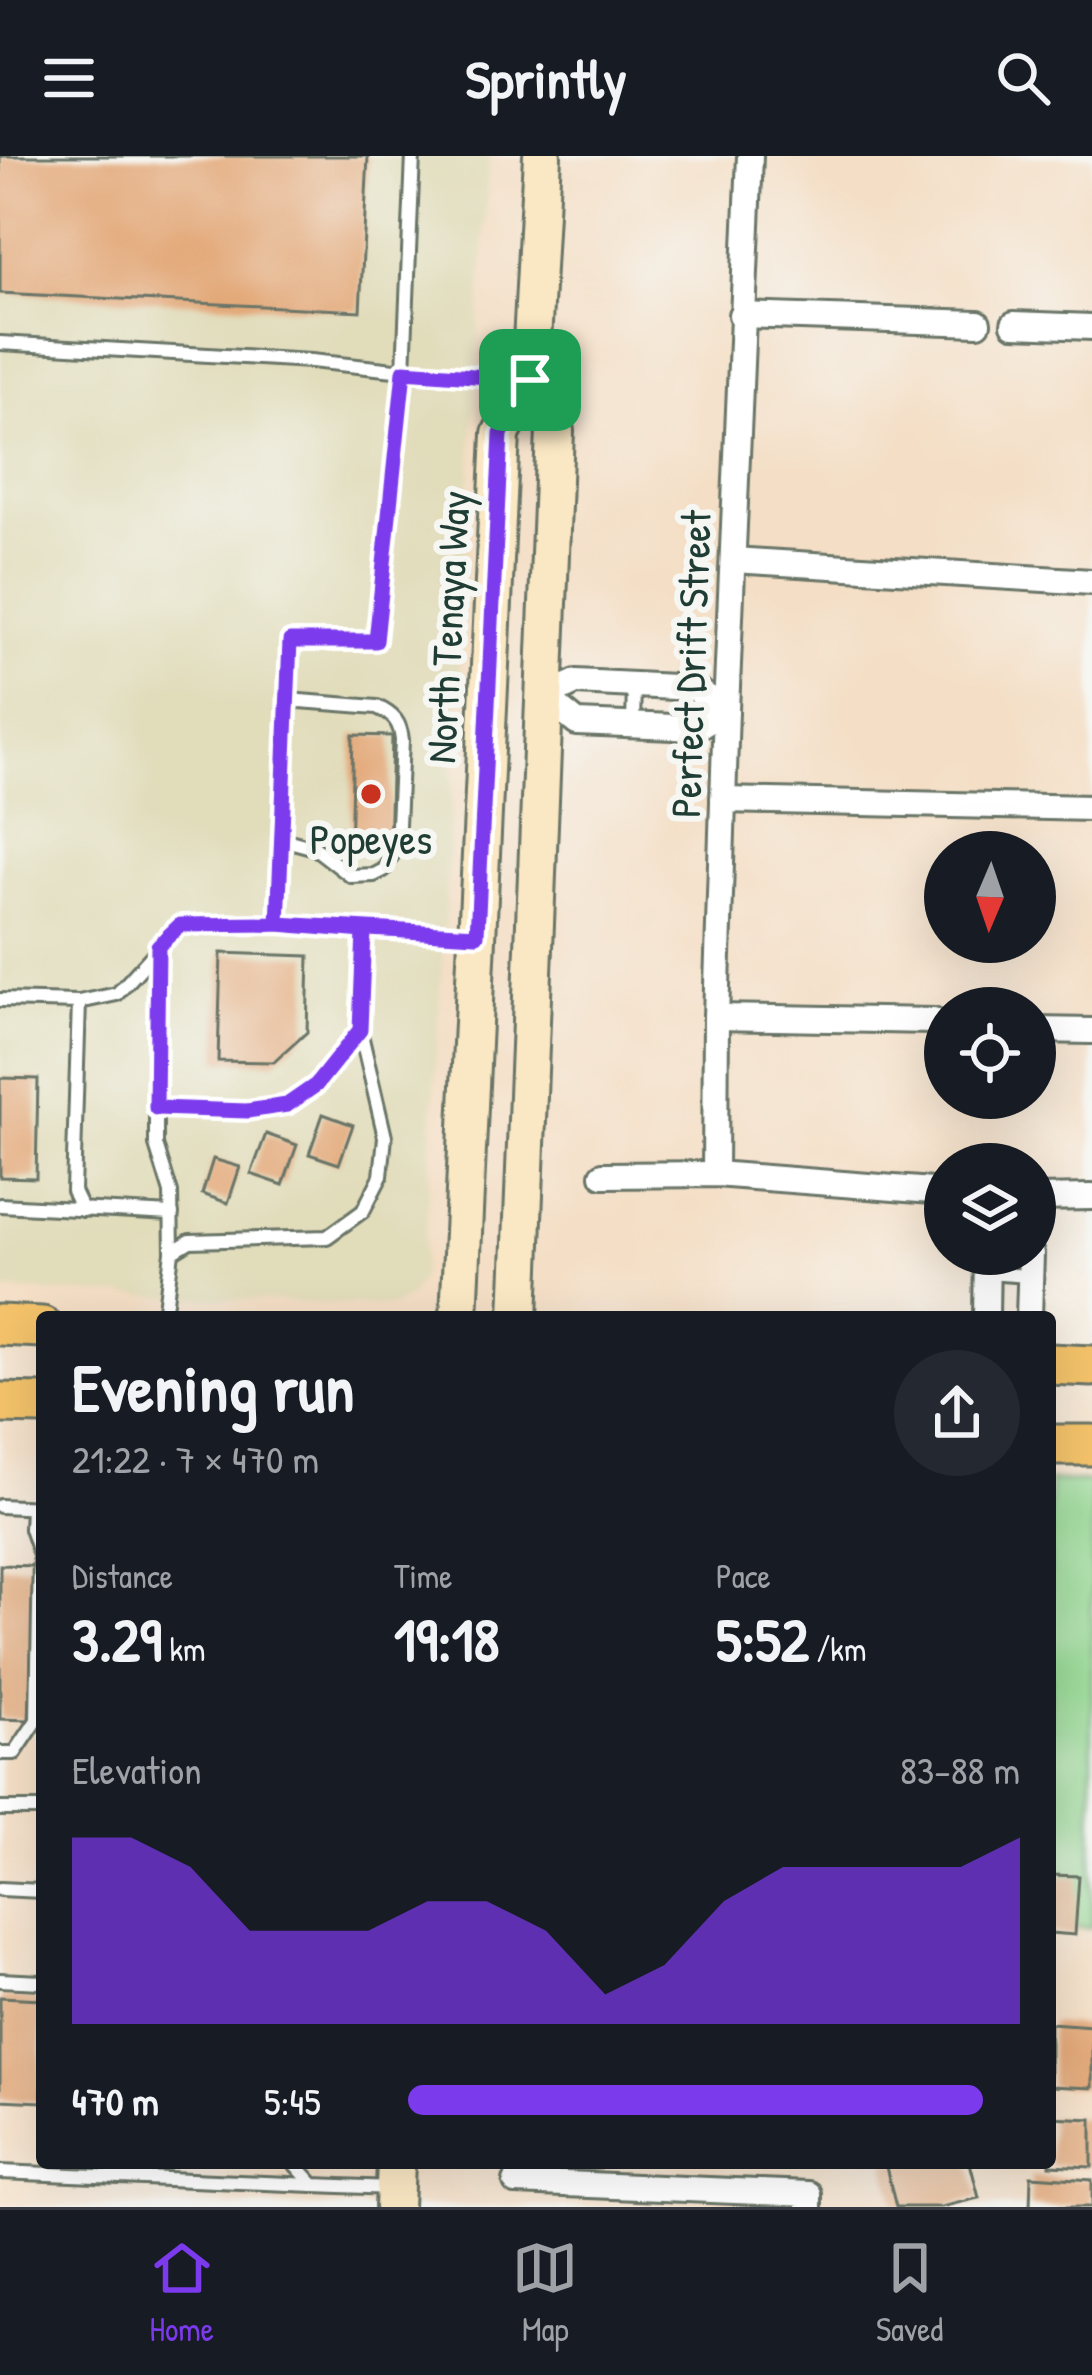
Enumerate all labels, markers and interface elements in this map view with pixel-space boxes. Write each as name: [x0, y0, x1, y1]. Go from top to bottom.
text: Sprintly: [466, 42, 626, 115]
icon: menu: [36, 45, 102, 111]
icon: search: [990, 45, 1056, 111]
pin: [479, 329, 581, 431]
icon: arrive: [497, 347, 563, 413]
street label: North Tenaya Way: [411, 489, 483, 765]
street label: Perfect Drift Street: [656, 509, 724, 819]
marker: Popeyes: [358, 781, 384, 807]
place label: Popeyes: [310, 810, 432, 867]
north arrow: [924, 831, 1056, 963]
map controls: [924, 831, 1056, 1275]
button: locate: [924, 987, 1056, 1119]
button: layers: [924, 1143, 1056, 1275]
text: Evening run: [72, 1342, 354, 1432]
button: share: [894, 1350, 1020, 1476]
text: 21:22 · 7 × 470 m: [72, 1432, 319, 1485]
text: Distance: [72, 1554, 173, 1598]
text: Time: [394, 1554, 452, 1598]
text: Pace: [716, 1554, 771, 1598]
text: 3.29: [72, 1598, 162, 1680]
text: 19:18: [394, 1598, 499, 1680]
text: 5:52: [716, 1598, 809, 1680]
text: km: [162, 1627, 206, 1671]
text: /km: [809, 1627, 866, 1671]
text: Elevation: [72, 1743, 202, 1796]
text: 83–88 m: [900, 1743, 1020, 1796]
text: 470 m: [72, 2074, 159, 2127]
text: 5:45: [264, 2074, 321, 2127]
tab: Home: [149, 2235, 215, 2351]
tab: Map: [512, 2235, 578, 2351]
tab: Saved: [876, 2235, 943, 2351]

